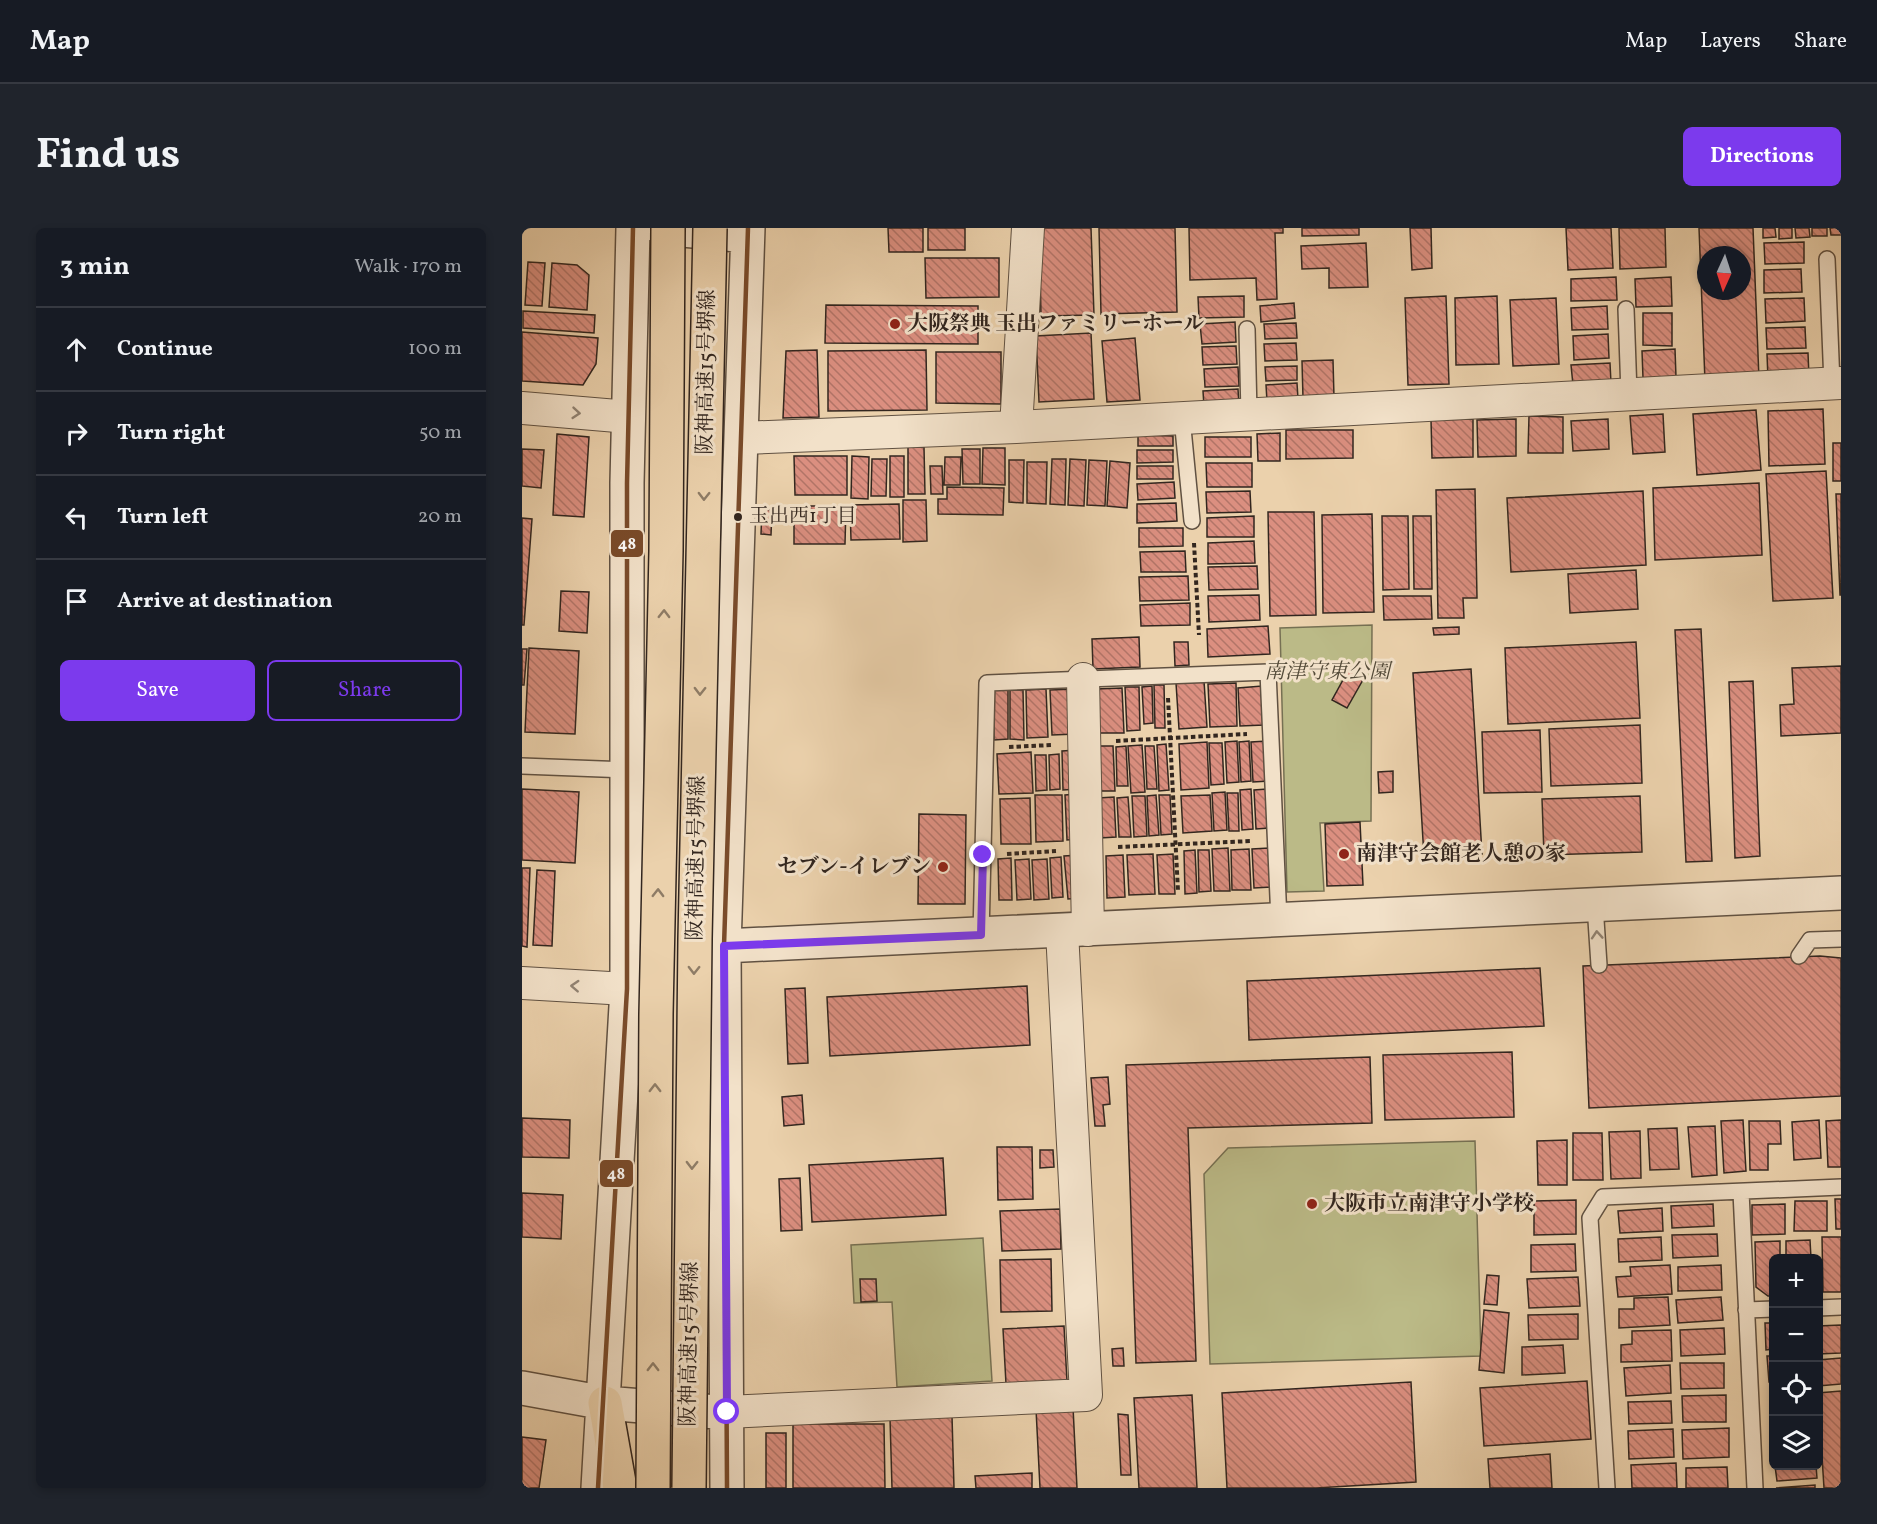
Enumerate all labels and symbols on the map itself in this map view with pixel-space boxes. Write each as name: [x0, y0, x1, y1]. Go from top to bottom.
north arrow: [1697, 246, 1751, 300]
street label: 阪神高速15号堺線: [691, 289, 723, 455]
place label: 大阪祭典 玉出ファミリーホール: [907, 310, 1204, 339]
marker: 大阪祭典 玉出ファミリーホール: [888, 317, 902, 331]
one-way arrow: [571, 406, 580, 419]
one-way arrow: [698, 492, 710, 501]
place label: 玉出西1丁目: [749, 503, 857, 531]
marker: 玉出西1丁目: [732, 511, 744, 523]
line badge: 48: [610, 529, 644, 558]
text: 48: [618, 534, 636, 556]
one-way arrow: [658, 609, 670, 618]
park label: 南津守東公園: [1264, 658, 1393, 687]
one-way arrow: [694, 687, 706, 696]
street label: 阪神高速15号堺線: [681, 775, 713, 941]
place label: 南津守会館老人憩の家: [1356, 840, 1566, 869]
route end: [969, 841, 995, 867]
marker: 南津守会館老人憩の家: [1337, 847, 1351, 861]
place label: セブン-イレブン: [777, 853, 931, 882]
marker: セブン-イレブン: [936, 860, 950, 874]
one-way arrow: [652, 888, 665, 897]
one-way arrow: [1591, 931, 1604, 940]
one-way arrow: [688, 966, 701, 975]
one-way arrow: [570, 980, 579, 993]
one-way arrow: [649, 1083, 661, 1092]
line badge: 48: [599, 1159, 634, 1188]
one-way arrow: [686, 1161, 698, 1170]
text: 48: [607, 1164, 625, 1186]
place label: 大阪市立南津守小学校: [1324, 1190, 1534, 1219]
marker: 大阪市立南津守小学校: [1305, 1197, 1319, 1211]
street label: 阪神高速15号堺線: [674, 1261, 706, 1427]
one-way arrow: [647, 1362, 659, 1371]
route start: [713, 1398, 739, 1424]

